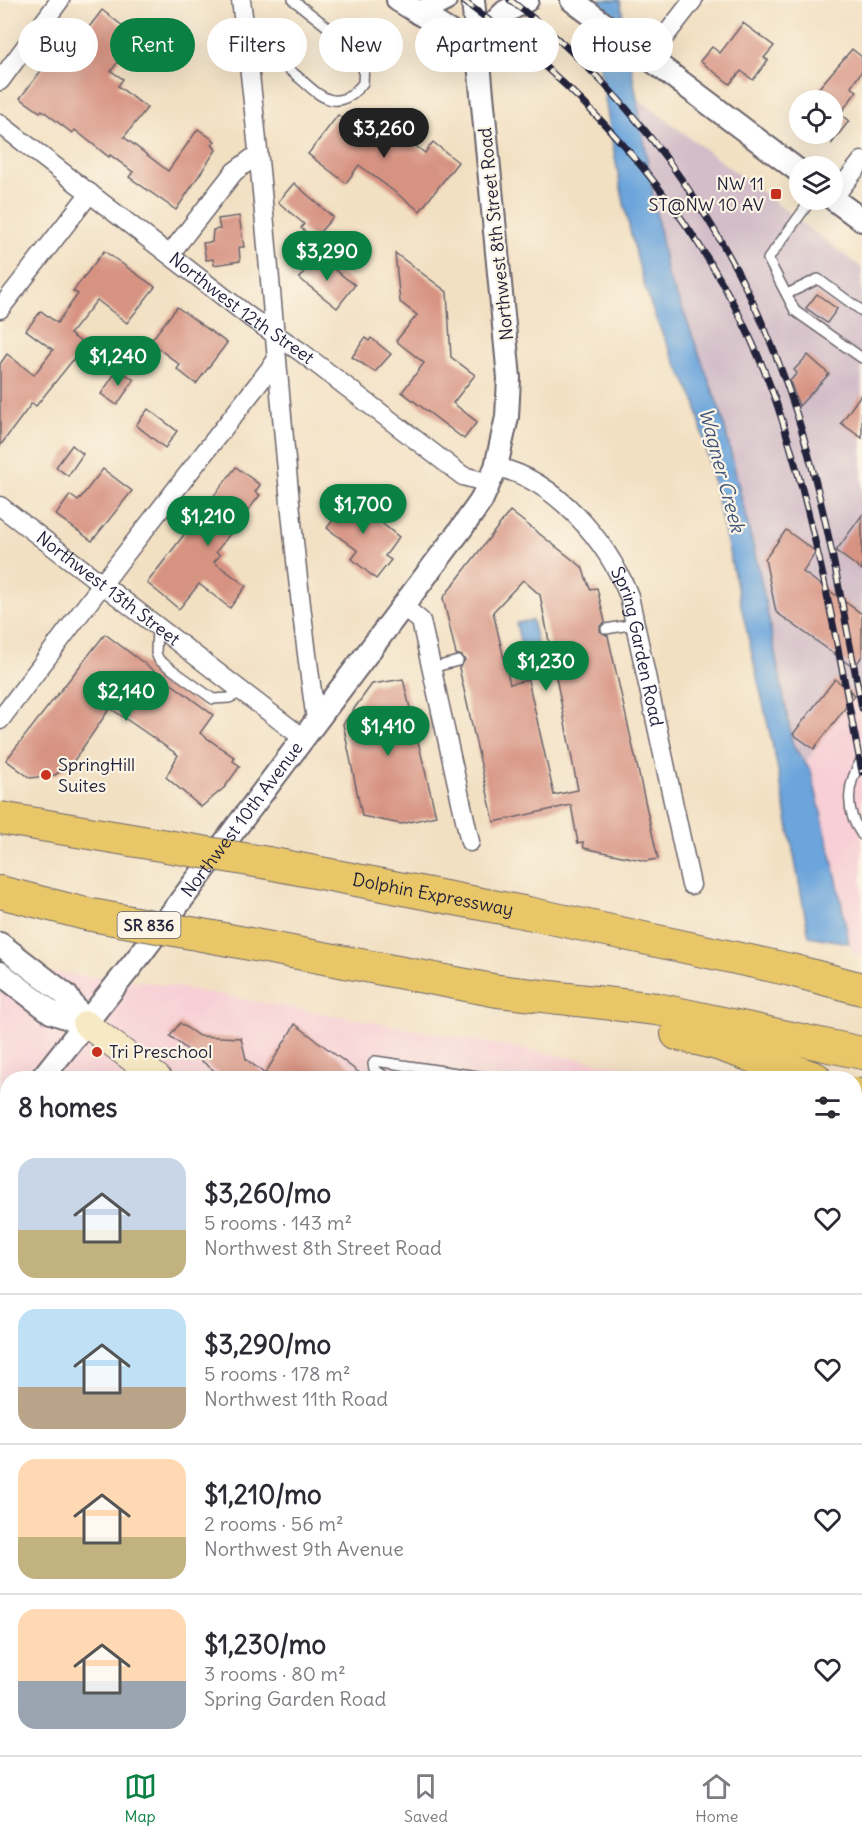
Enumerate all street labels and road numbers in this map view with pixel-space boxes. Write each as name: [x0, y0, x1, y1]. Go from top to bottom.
street label: Northwest 8th Street Road: [473, 126, 518, 342]
street label: Northwest 12th Street: [165, 247, 319, 369]
street label: Northwest 13th Street: [32, 526, 185, 651]
street label: Spring Garden Road: [606, 562, 669, 729]
street label: Northwest 10th Avenue: [176, 737, 308, 901]
street label: Dolphin Expressway: [351, 868, 516, 921]
road number: SR 836: [118, 912, 180, 938]

